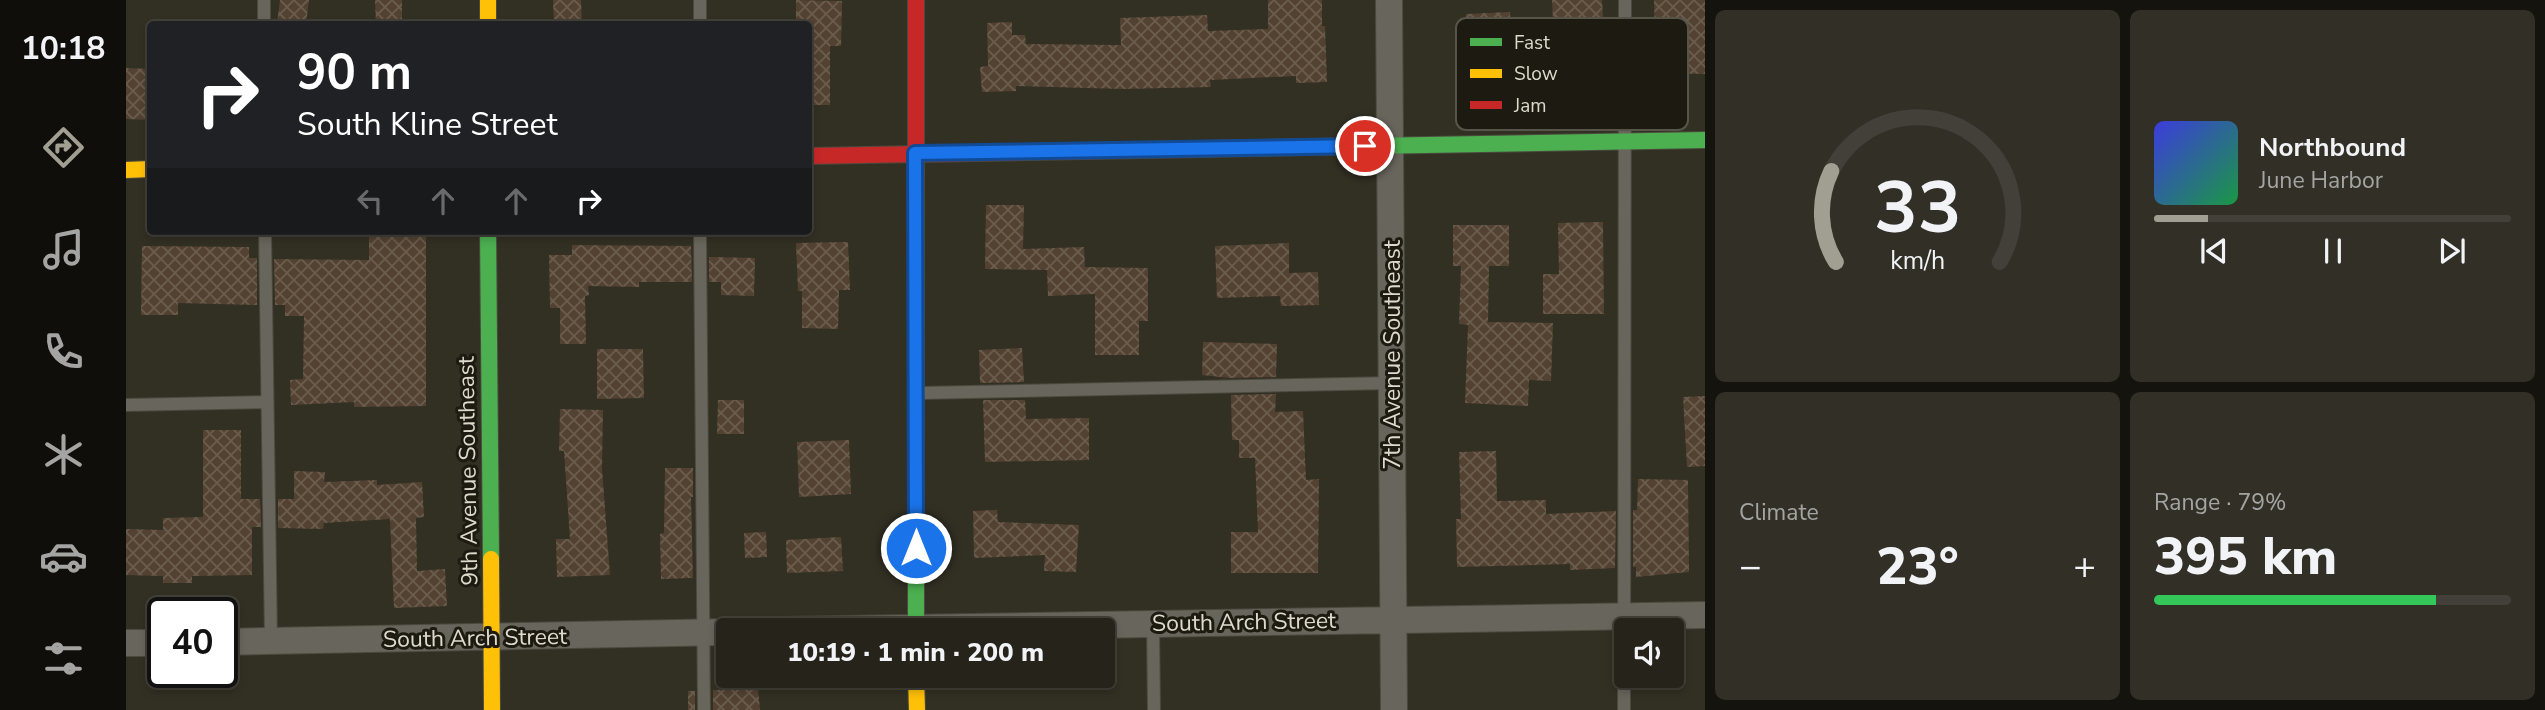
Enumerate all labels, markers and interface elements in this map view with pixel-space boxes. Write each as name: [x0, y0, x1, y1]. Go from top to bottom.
legend: [1456, 18, 1688, 130]
text: 10:18: [21, 27, 105, 70]
text: Fast: [1514, 30, 1550, 56]
text: 90 m: [297, 39, 412, 106]
icon: right: [182, 49, 273, 140]
text: Slow: [1514, 61, 1558, 87]
text: Jam: [1513, 93, 1547, 119]
text: South Kline Street: [297, 103, 558, 146]
pin: [1335, 116, 1395, 176]
icon: directions: [39, 123, 88, 172]
icon: arrive: [1346, 127, 1384, 165]
text: Northbound: [2259, 130, 2406, 165]
text: 33: [1874, 158, 1961, 258]
text: June Harbor: [2259, 165, 2383, 196]
icon: left: [351, 182, 389, 220]
icon: ahead: [424, 182, 462, 220]
icon: ahead: [497, 182, 535, 220]
icon: right: [570, 182, 608, 220]
icon: music: [39, 225, 88, 274]
icon: previous: [2195, 232, 2233, 270]
icon: pause: [2314, 232, 2352, 270]
icon: next: [2433, 232, 2471, 270]
street label: 7th Avenue Southeast: [1377, 239, 1408, 470]
text: km/h: [1890, 244, 1945, 278]
icon: phone: [39, 327, 88, 376]
street label: 9th Avenue Southeast: [450, 355, 485, 586]
icon: climate: [39, 430, 88, 479]
text: Range · 79%: [2154, 487, 2286, 518]
text: Climate: [1739, 497, 1819, 528]
position arrow: [879, 511, 953, 585]
text: 395 km: [2154, 521, 2337, 592]
text: 23°: [1876, 531, 1959, 602]
icon: car: [39, 532, 88, 581]
text: −: [1739, 541, 1762, 592]
text: +: [2073, 541, 2096, 592]
speed limit sign: 40: [147, 597, 238, 688]
street label: South Arch Street: [1152, 605, 1337, 639]
map controls: [1614, 618, 1684, 688]
button: sound: [1614, 618, 1684, 688]
street label: South Arch Street: [383, 621, 568, 655]
icon: filters: [39, 634, 88, 683]
text: 10:19 · 1 min · 200 m: [787, 635, 1044, 670]

